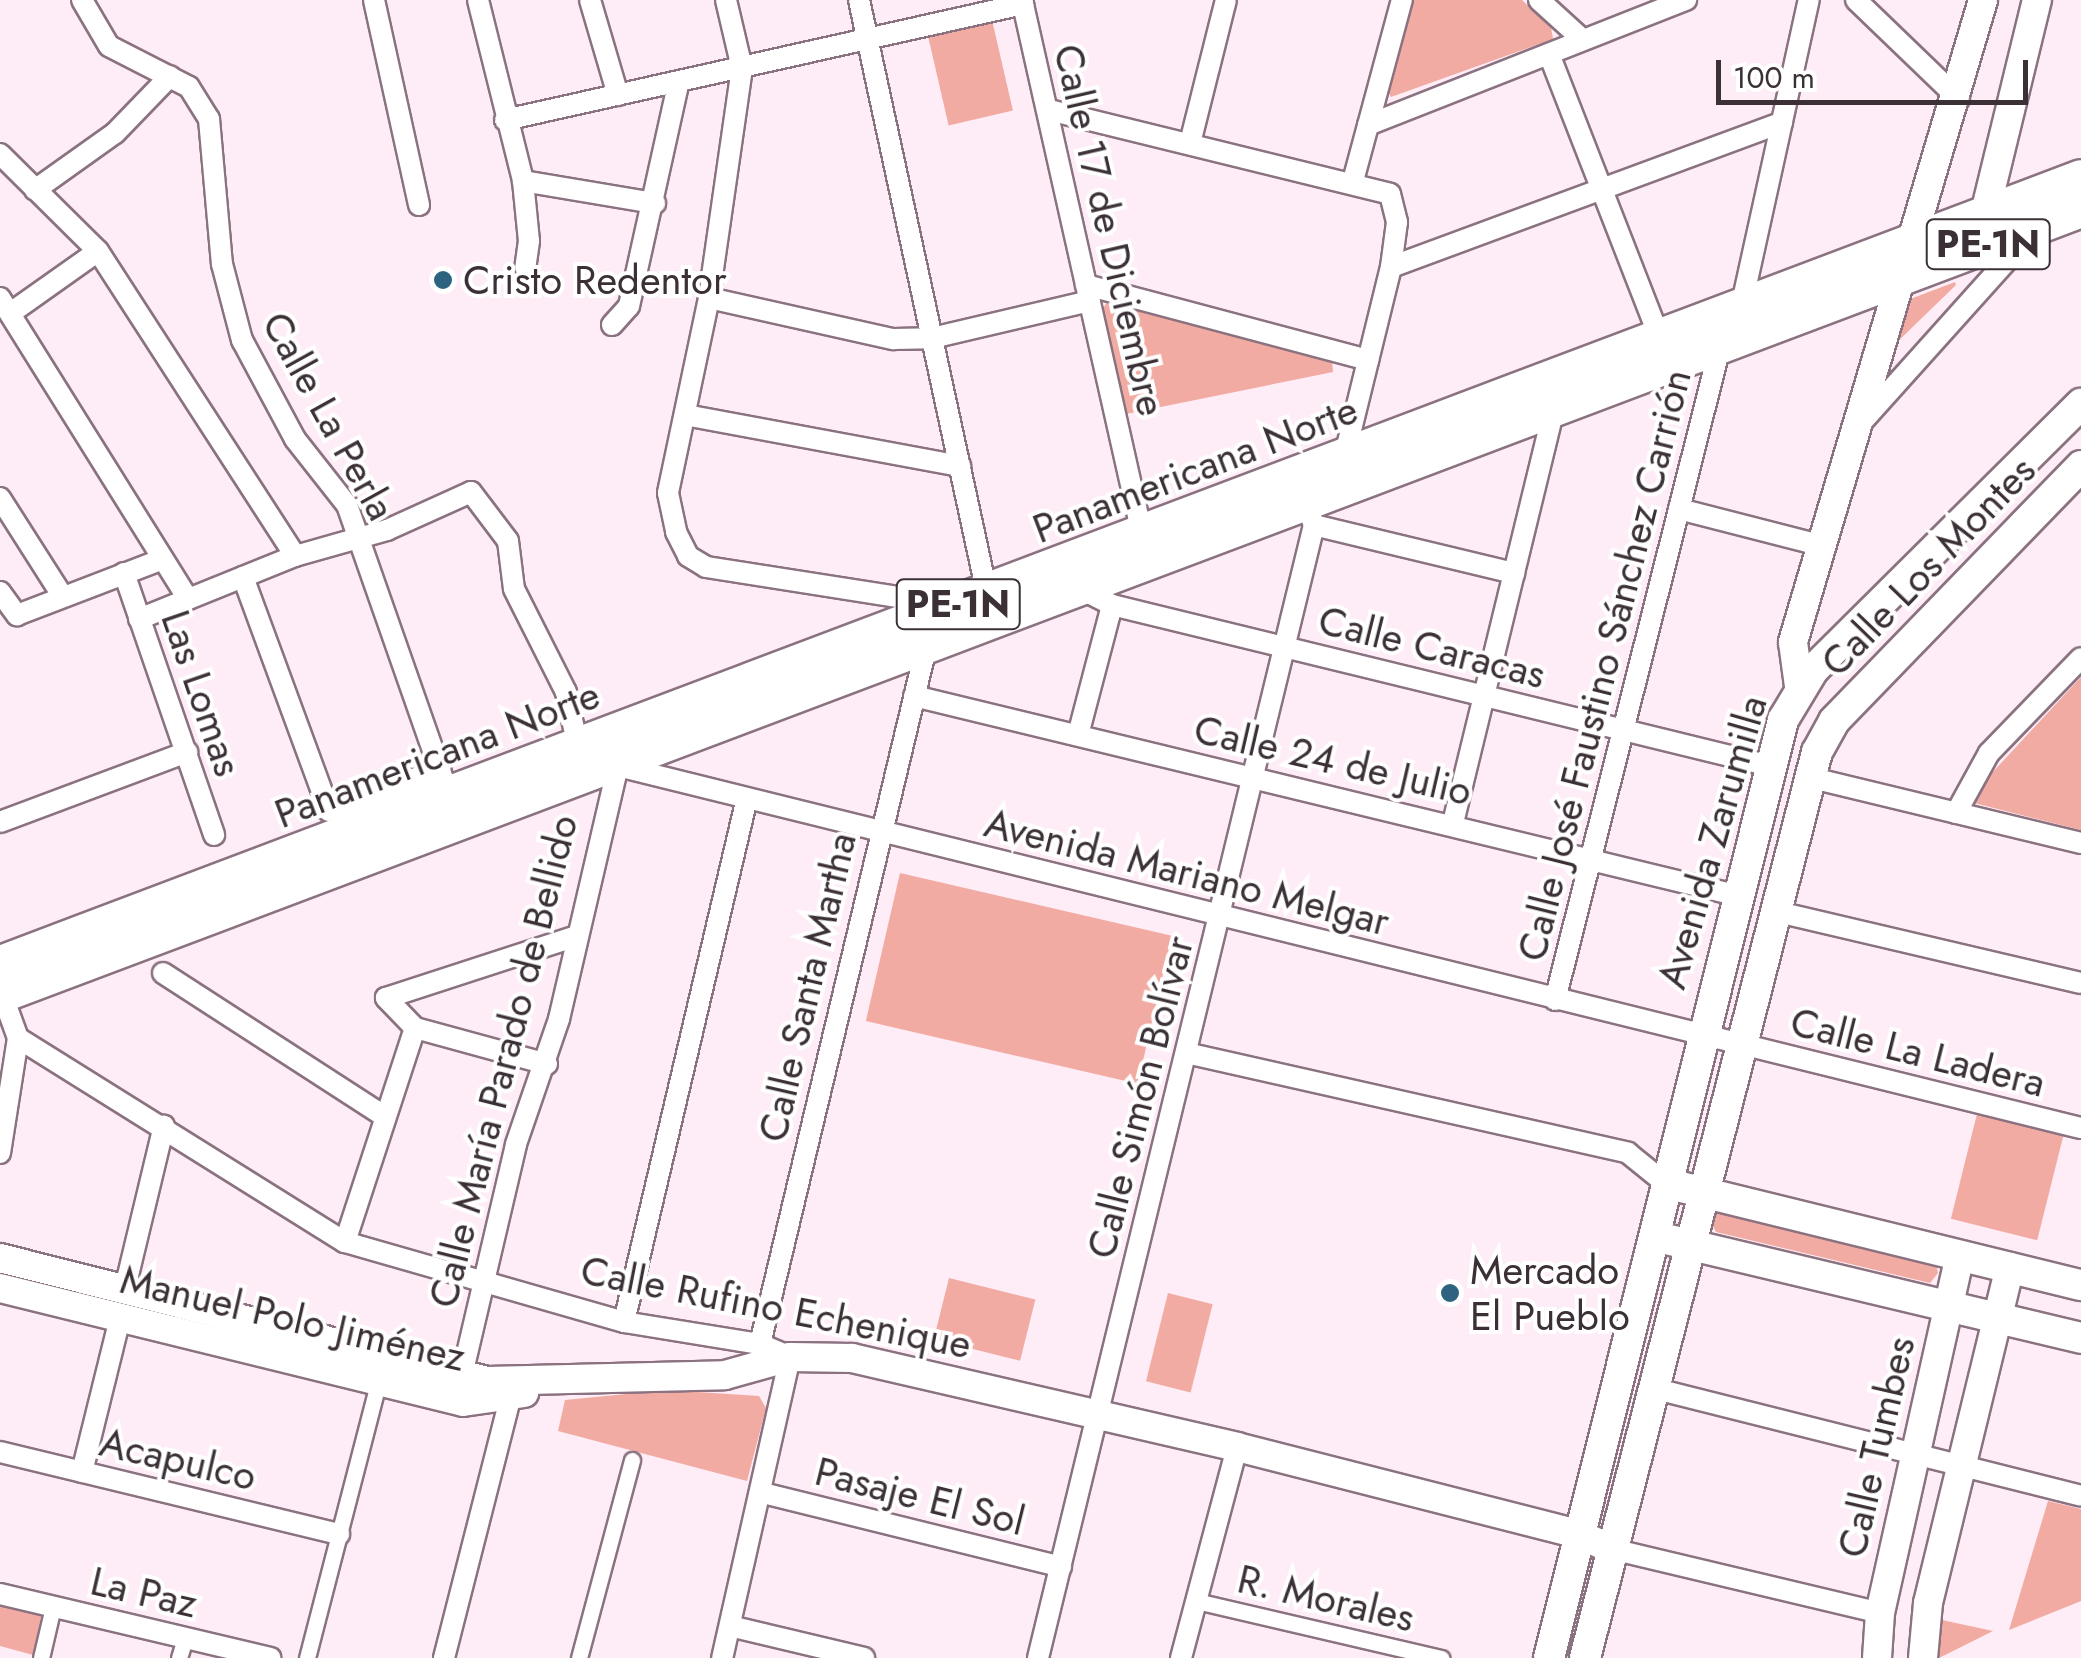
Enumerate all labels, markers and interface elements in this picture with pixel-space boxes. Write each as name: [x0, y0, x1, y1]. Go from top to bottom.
street label: Calle 17 de Diciembre: [1044, 40, 1176, 420]
scale bar: [1721, 40, 2034, 102]
text: 100 m: [1733, 56, 1815, 99]
road number: PE-1N: [1926, 211, 2050, 277]
place label: Cristo Redentor: [463, 256, 727, 304]
marker: Cristo Redentor: [432, 269, 454, 291]
street label: Calle La Perla: [252, 304, 406, 528]
street label: Calle José Faustino Sánchez Carrión: [1507, 364, 1701, 966]
street label: Panamericana Norte: [1026, 385, 1364, 553]
street label: Calle Los Montes: [1811, 446, 2045, 686]
road number: PE-1N: [896, 571, 1020, 637]
street label: Calle Caracas: [1314, 596, 1550, 698]
street label: Las Lomas: [151, 604, 253, 782]
street label: Panamericana Norte: [268, 670, 606, 838]
street label: Avenida Zarumilla: [1647, 690, 1777, 994]
street label: Calle 24 de Julio: [1190, 705, 1476, 815]
street label: Avenida Mariano Melgar: [980, 798, 1394, 946]
street label: Calle María Parado de Bellido: [419, 810, 587, 1312]
street label: Calle Santa Martha: [748, 828, 866, 1146]
street label: Calle Simón Bolívar: [1077, 931, 1203, 1263]
street label: Calle La Ladera: [1786, 997, 2050, 1107]
street label: Calle Rufino Echenique: [577, 1246, 975, 1368]
place label: Mercado El Pueblo: [1470, 1246, 1630, 1340]
street label: Manuel Polo Jiménez: [116, 1255, 470, 1381]
marker: Mercado El Pueblo: [1439, 1282, 1461, 1304]
street label: Calle Tumbes: [1827, 1332, 1925, 1562]
street label: Acapulco: [95, 1418, 261, 1500]
street label: Pasaje El Sol: [810, 1447, 1030, 1545]
street label: R. Morales: [1233, 1554, 1419, 1642]
street label: La Paz: [86, 1557, 202, 1627]

